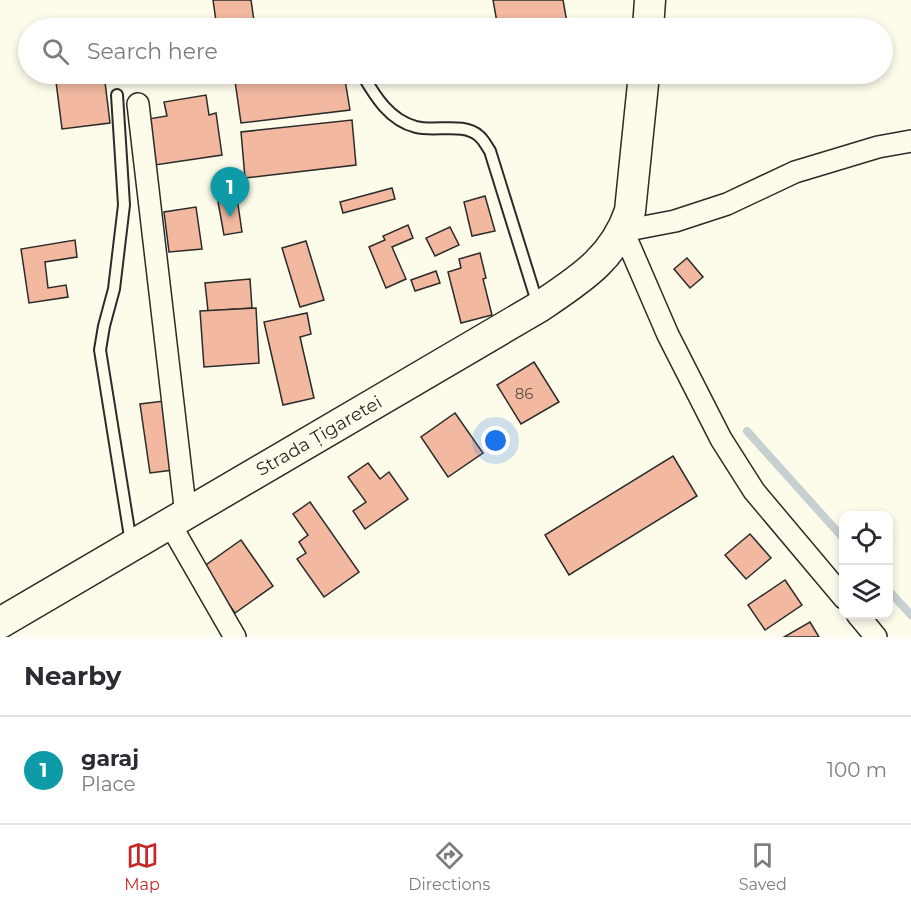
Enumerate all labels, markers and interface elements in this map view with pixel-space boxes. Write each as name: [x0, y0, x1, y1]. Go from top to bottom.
search box: [18, 18, 893, 84]
icon: search: [39, 35, 72, 68]
text: Search here: [87, 38, 218, 65]
pin: 1: [210, 168, 250, 217]
house number: 86: [515, 384, 533, 403]
street label: Strada Țigaretei: [252, 391, 386, 482]
your location: [481, 426, 510, 455]
map controls: [839, 511, 893, 619]
button: locate: [839, 511, 893, 565]
button: layers: [839, 565, 893, 619]
text: Nearby: [24, 660, 121, 692]
text: garaj: [81, 745, 139, 772]
text: 1: [40, 758, 47, 782]
text: 100 m: [827, 758, 887, 782]
text: Place: [81, 772, 136, 796]
tab: Map: [124, 839, 160, 894]
tab: Directions: [408, 839, 490, 894]
tab: Saved: [739, 839, 787, 894]

